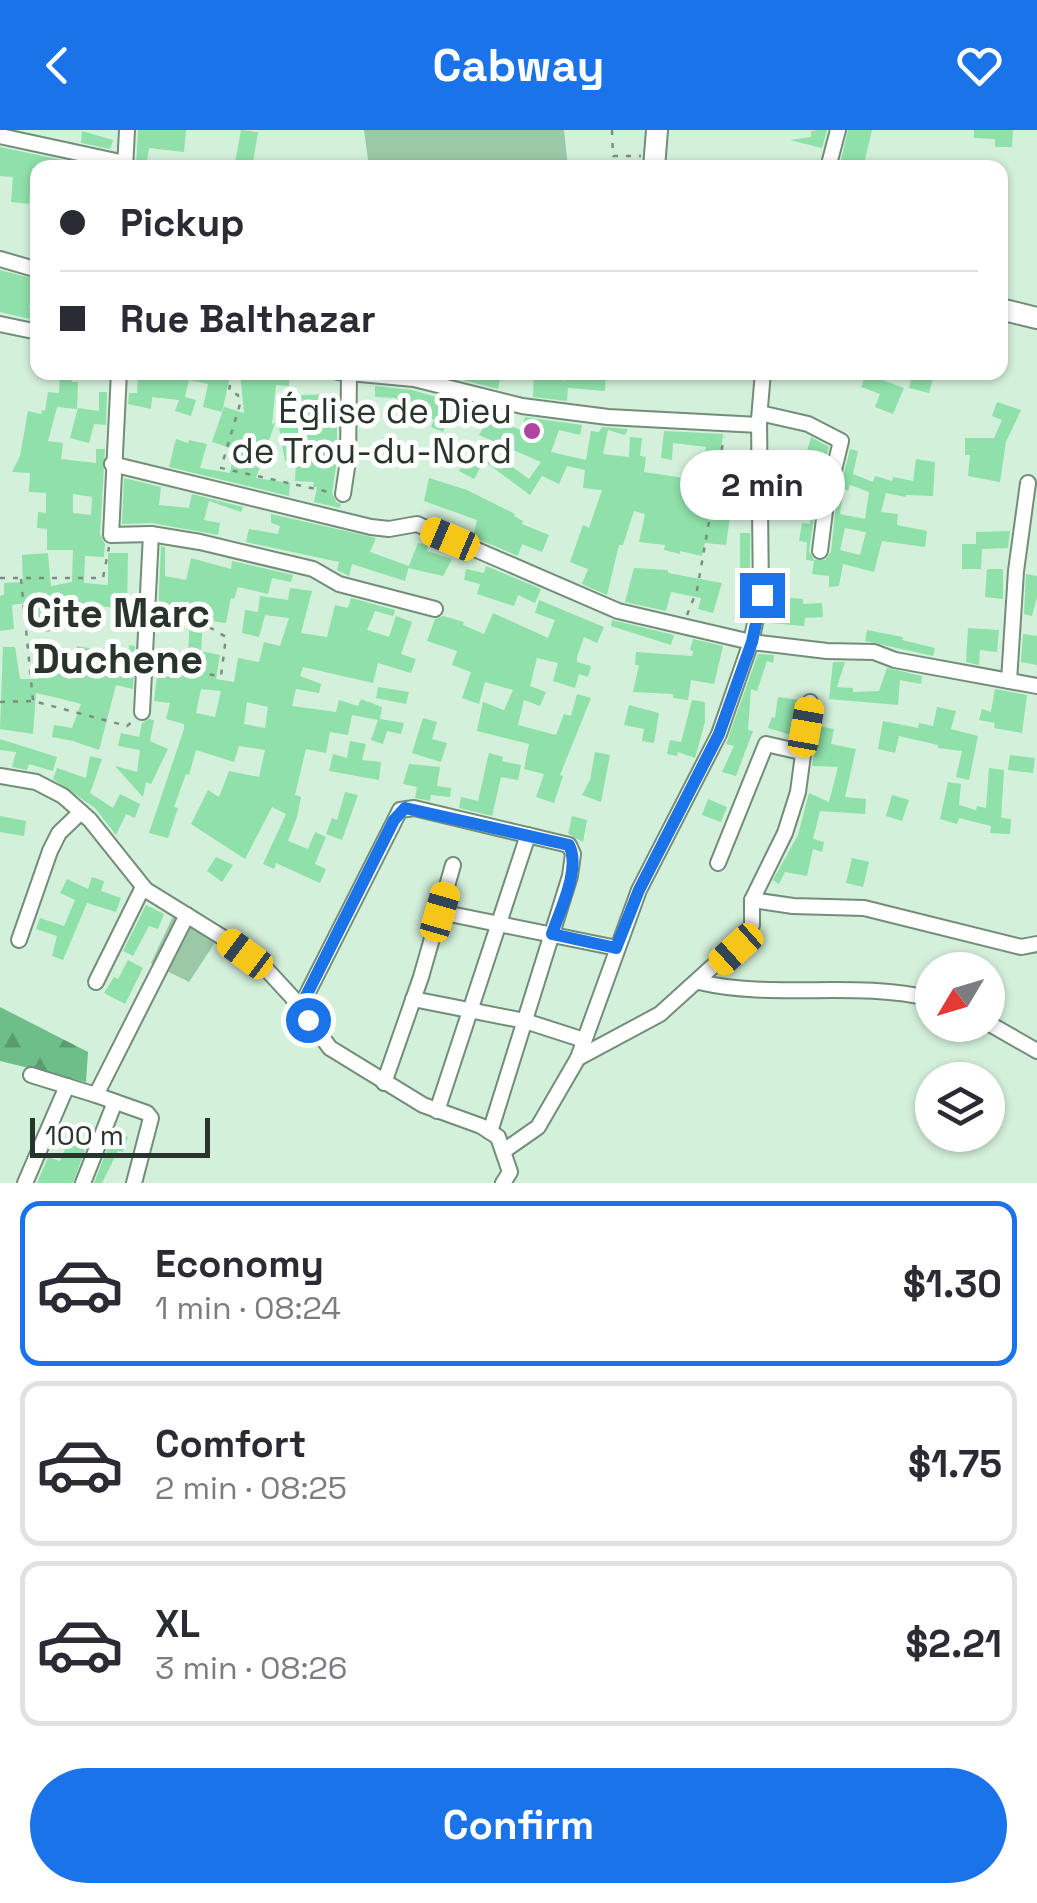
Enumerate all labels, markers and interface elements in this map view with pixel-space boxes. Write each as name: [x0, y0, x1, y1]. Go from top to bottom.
text: Cabway: [433, 37, 605, 94]
icon: back: [30, 38, 85, 93]
icon: heart: [952, 38, 1007, 93]
text: Pickup: [120, 199, 244, 247]
text: Rue Balthazar: [120, 295, 376, 343]
place label: Église de Dieu de Trou-du-Nord: [231, 389, 512, 473]
marker: Église de Dieu de Trou-du-Nord: [521, 420, 543, 442]
callout: 2 min: [680, 450, 844, 520]
text: 2 min: [721, 465, 804, 505]
car: [417, 513, 483, 565]
route end: [740, 573, 785, 618]
district label: Cite Marc Duchene: [26, 588, 210, 685]
car: [786, 695, 826, 759]
car: [417, 879, 463, 945]
car: [704, 918, 768, 980]
car: [212, 924, 278, 984]
north arrow: [915, 952, 1005, 1042]
map controls: [915, 952, 1005, 1152]
route start: [286, 998, 331, 1043]
button: layers: [915, 1062, 1005, 1152]
scale bar: [30, 1113, 210, 1158]
text: 100 m: [45, 1117, 124, 1153]
icon: car: [35, 1239, 125, 1329]
text: Economy: [155, 1240, 324, 1288]
text: $1.30: [903, 1260, 1002, 1308]
text: 1 min · 08:24: [155, 1288, 341, 1328]
icon: car: [35, 1419, 125, 1509]
text: Comfort: [155, 1420, 306, 1468]
text: $1.75: [908, 1440, 1002, 1488]
text: 2 min · 08:25: [155, 1468, 347, 1508]
icon: car: [35, 1599, 125, 1689]
text: XL: [155, 1600, 200, 1648]
text: $2.21: [905, 1620, 1002, 1668]
text: 3 min · 08:26: [155, 1648, 347, 1688]
button: Confirm: [30, 1768, 1007, 1883]

